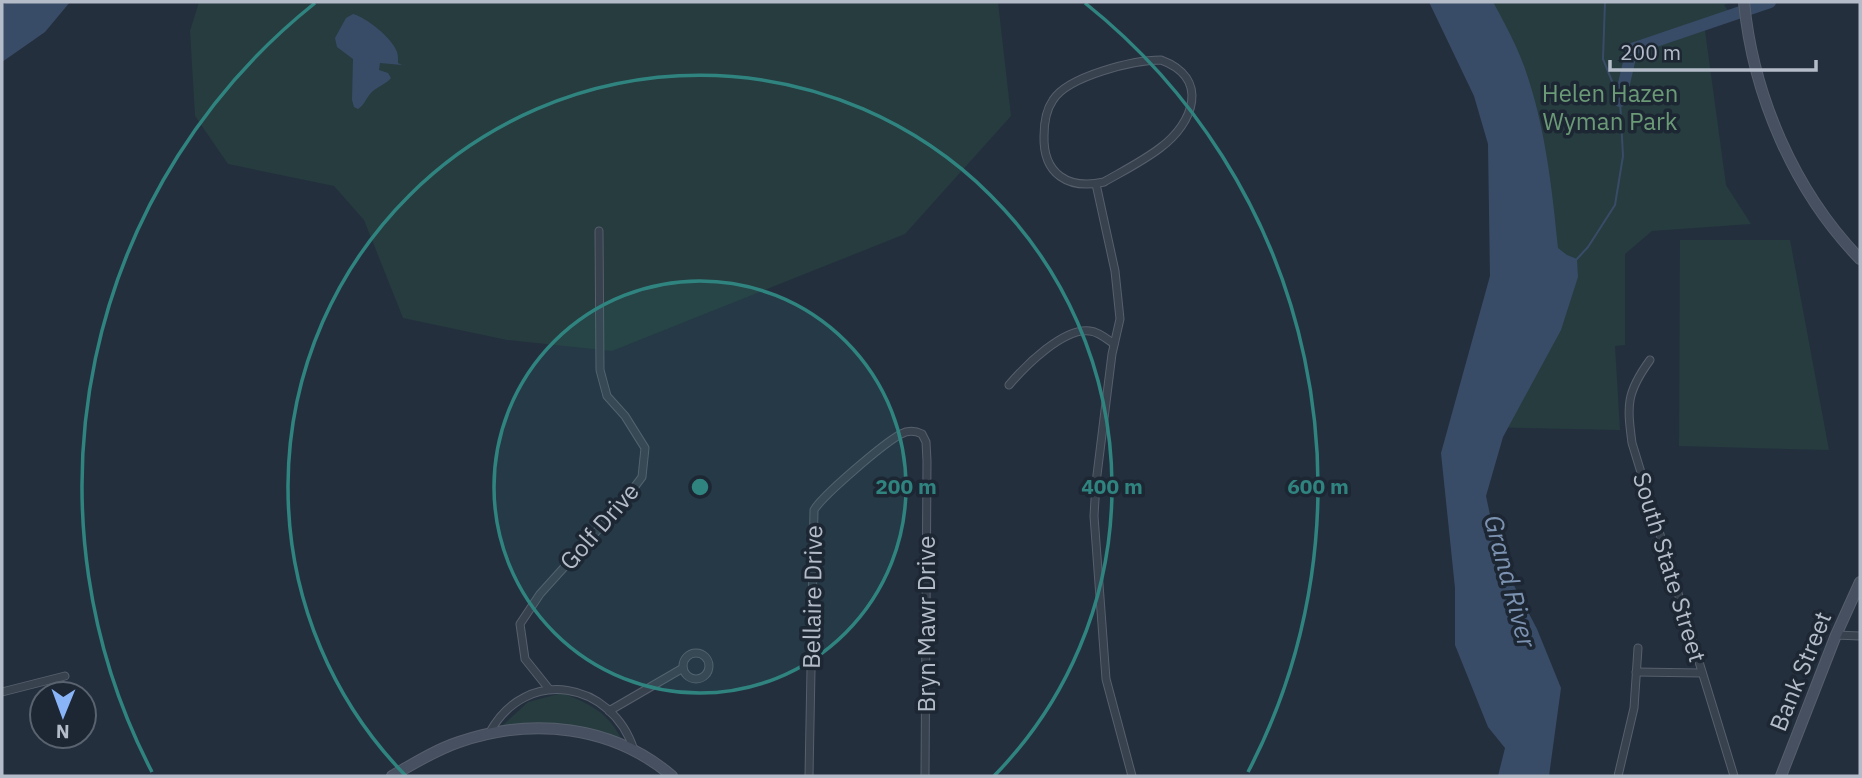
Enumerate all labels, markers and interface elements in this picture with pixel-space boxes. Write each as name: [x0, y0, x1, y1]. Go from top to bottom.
scale bar: [1610, 28, 1816, 72]
text: 200 m: [1620, 38, 1681, 66]
park label: Helen Hazen Wyman Park: [1542, 77, 1678, 137]
street label: South State Street: [1626, 468, 1714, 666]
text: 200 m: [875, 472, 937, 500]
text: 400 m: [1081, 472, 1143, 500]
text: 600 m: [1287, 472, 1349, 500]
centre of rings: [688, 475, 712, 499]
street label: Golf Drive: [552, 476, 646, 576]
water label: Grand River: [1477, 511, 1545, 652]
street label: Bellaire Drive: [795, 525, 829, 669]
street label: Bryn Mawr Drive: [910, 536, 942, 712]
street label: Bank Street: [1762, 606, 1838, 736]
north arrow: [28, 680, 98, 750]
text: N: [56, 720, 70, 744]

